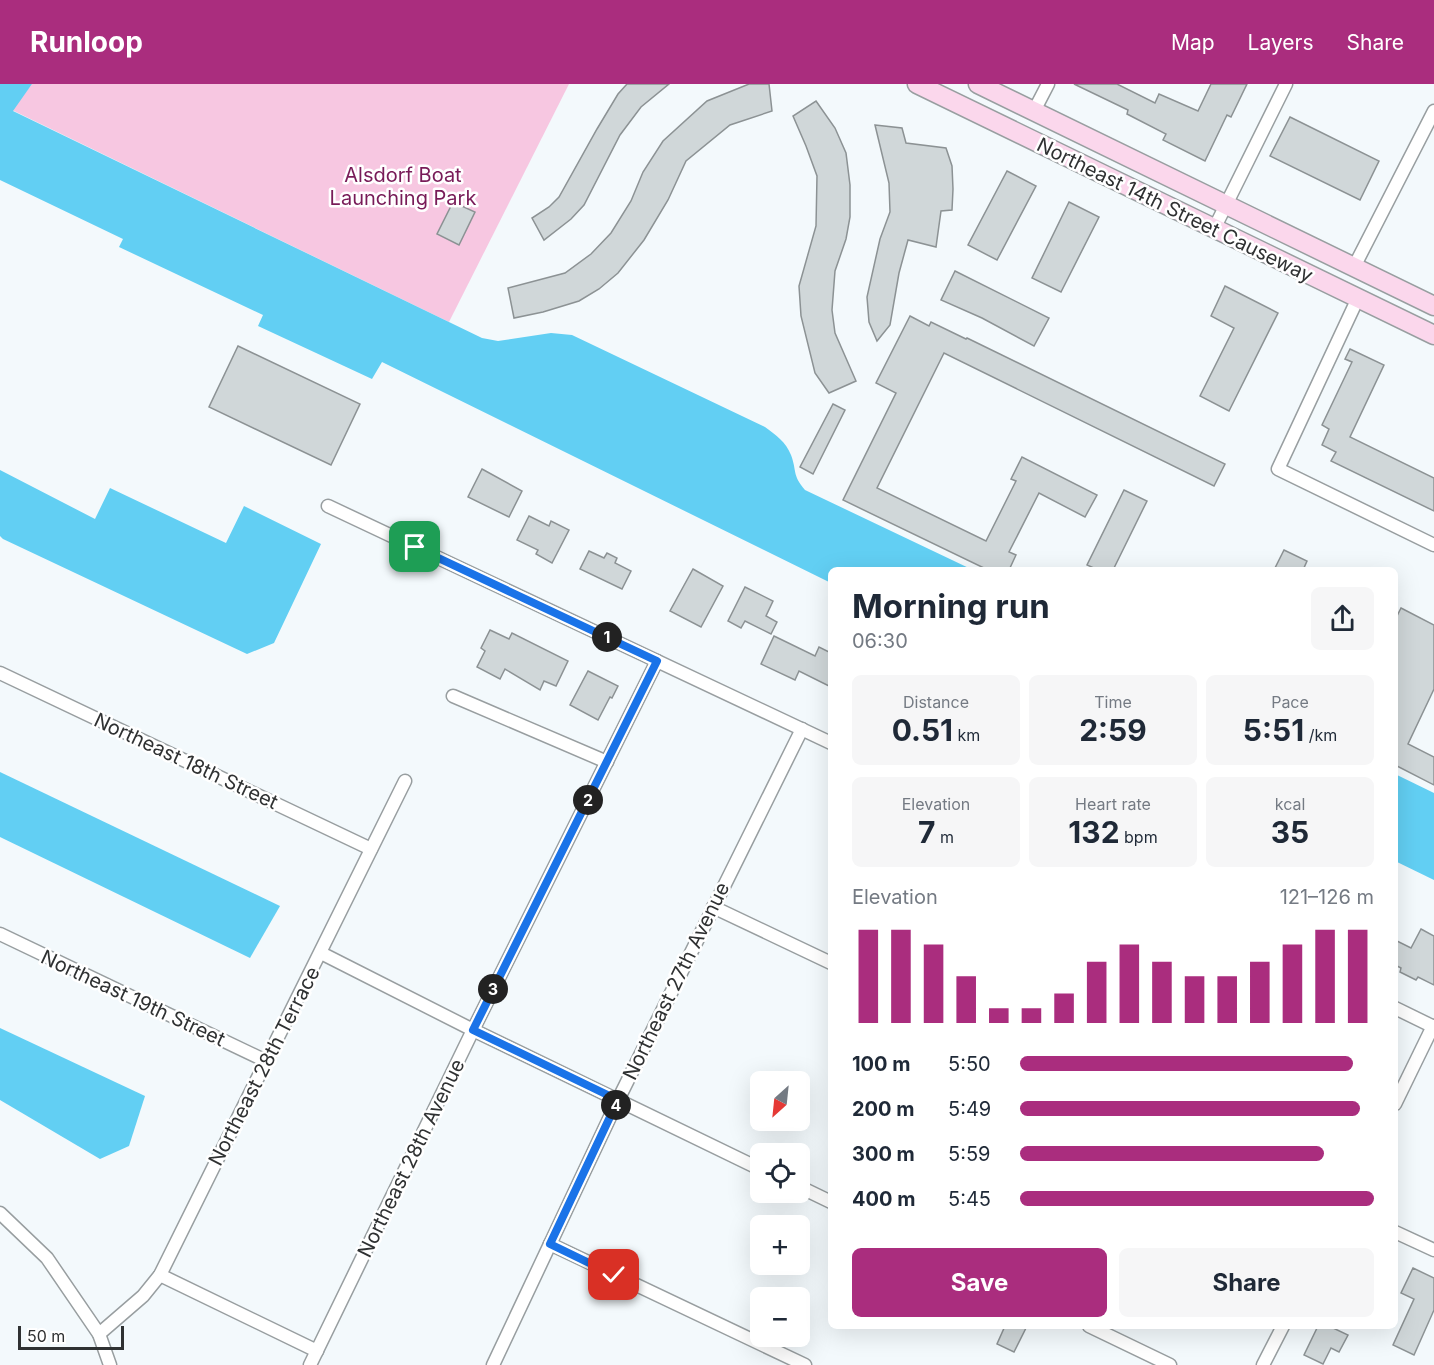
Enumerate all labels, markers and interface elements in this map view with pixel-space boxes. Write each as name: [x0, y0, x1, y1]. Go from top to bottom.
text: Runloop: [30, 25, 143, 59]
text: Map: [1171, 30, 1215, 55]
text: Layers: [1248, 30, 1314, 55]
text: Share: [1347, 30, 1404, 55]
street label: Northeast 14th Street Causeway: [1033, 133, 1317, 287]
park label: Alsdorf Boat Launching Park: [330, 163, 476, 210]
pin: [389, 521, 440, 572]
icon: arrive: [398, 530, 431, 563]
text: Morning run: [852, 586, 1050, 626]
button: share: [1311, 587, 1374, 650]
pin: 1: [592, 622, 622, 652]
text: 1: [604, 627, 610, 647]
text: 06:30: [852, 629, 908, 653]
text: Distance: [903, 692, 969, 712]
text: Time: [1094, 692, 1132, 712]
text: Pace: [1271, 692, 1309, 712]
street label: Northeast 18th Street: [90, 708, 282, 814]
text: 0.51: [892, 712, 953, 748]
text: 2:59: [1079, 712, 1147, 748]
text: 5:51: [1243, 712, 1304, 748]
text: km: [953, 725, 980, 745]
text: /km: [1304, 725, 1337, 745]
pin: 2: [573, 785, 603, 815]
text: 2: [583, 790, 593, 810]
text: Elevation: [902, 794, 970, 814]
text: Heart rate: [1075, 794, 1151, 814]
text: kcal: [1275, 794, 1305, 814]
text: 7: [918, 814, 935, 850]
text: 132: [1068, 814, 1120, 850]
text: 35: [1271, 814, 1309, 850]
text: m: [935, 827, 954, 847]
text: bpm: [1120, 827, 1158, 847]
street label: Northeast 27th Avenue: [618, 878, 734, 1084]
text: Elevation: [852, 885, 938, 909]
text: 121–126 m: [1280, 885, 1374, 909]
street label: Northeast 19th Street: [37, 945, 229, 1051]
street label: Northeast 28th Terrace: [203, 962, 325, 1170]
pin: 3: [478, 974, 508, 1004]
text: 3: [488, 979, 498, 999]
text: 100 m: [852, 1052, 911, 1076]
text: 5:50: [948, 1052, 991, 1076]
street label: Northeast 28th Avenue: [352, 1055, 470, 1261]
north arrow: [750, 1071, 810, 1131]
map controls: [750, 1071, 810, 1347]
pin: 4: [601, 1090, 631, 1120]
text: 4: [611, 1095, 621, 1115]
text: 200 m: [852, 1097, 915, 1121]
text: 5:49: [948, 1097, 991, 1121]
text: 300 m: [852, 1142, 915, 1166]
text: 5:59: [948, 1142, 990, 1166]
button: locate: [750, 1143, 810, 1203]
text: 400 m: [852, 1187, 916, 1211]
text: 5:45: [948, 1187, 991, 1211]
button: +: [750, 1215, 810, 1275]
button: Save: [852, 1248, 1107, 1317]
button: Share: [1119, 1248, 1374, 1317]
pin: [588, 1249, 639, 1300]
icon: check: [597, 1258, 630, 1291]
button: −: [750, 1287, 810, 1347]
scale bar: [18, 1323, 124, 1350]
text: 50 m: [27, 1326, 65, 1346]

